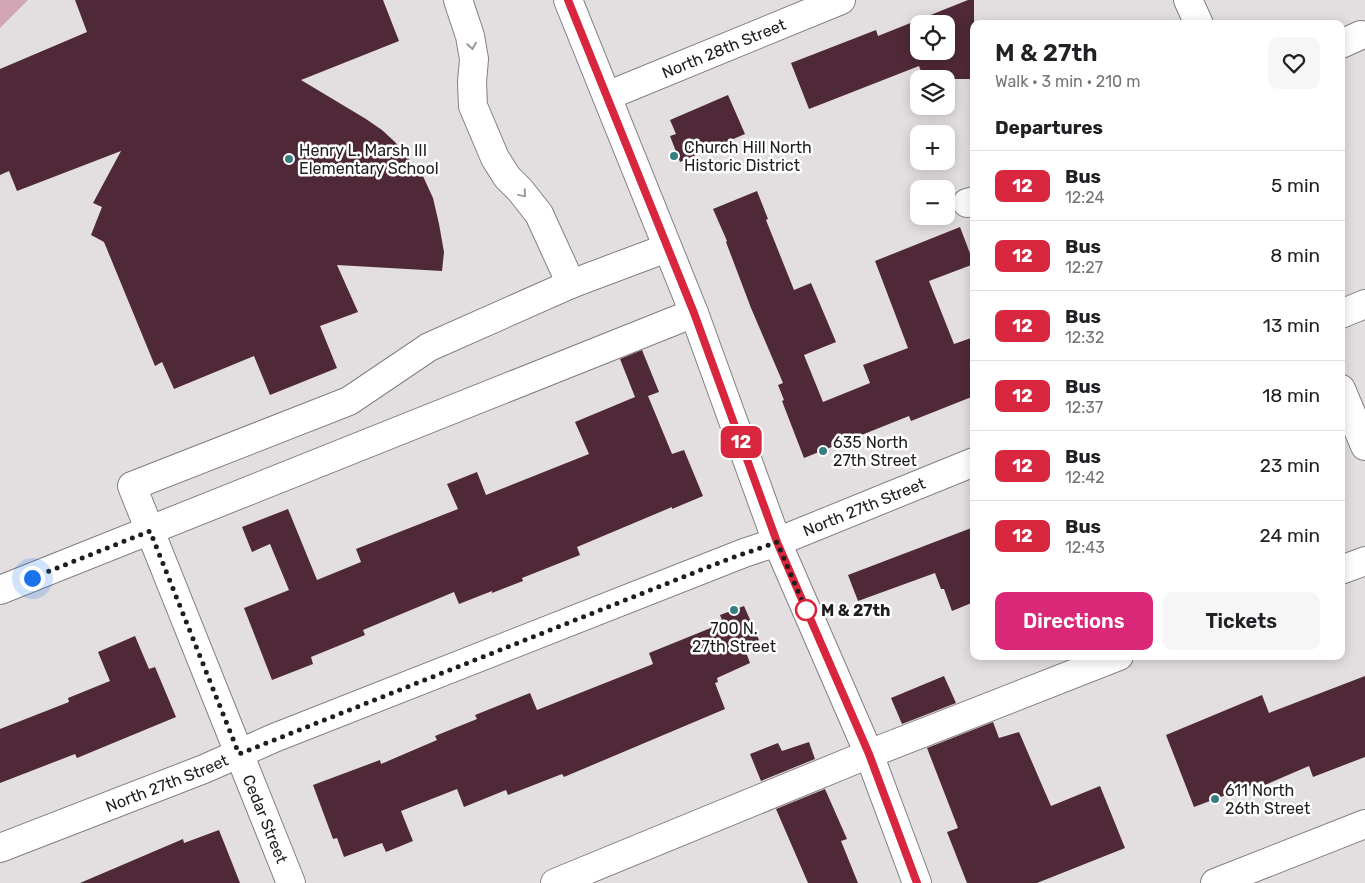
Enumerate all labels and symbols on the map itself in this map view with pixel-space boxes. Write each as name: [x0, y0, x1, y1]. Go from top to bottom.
street label: North 28th Street: [659, 14, 788, 82]
one-way arrow: [466, 43, 477, 51]
place label: Church Hill North Historic District: [684, 138, 812, 175]
place label: Henry L. Marsh III Elementary School: [299, 141, 439, 178]
marker: Church Hill North Historic District: [668, 150, 680, 162]
marker: Henry L. Marsh III Elementary School: [283, 153, 295, 165]
one-way arrow: [517, 189, 526, 198]
line badge: 12: [718, 426, 764, 458]
place label: 635 North 27th Street: [833, 433, 917, 470]
marker: 635 North 27th Street: [817, 445, 829, 457]
street label: North 27th Street: [800, 473, 928, 540]
your location: [20, 566, 45, 591]
marker: M & 27th: [795, 599, 817, 621]
place label: M & 27th: [821, 601, 890, 620]
marker: 700 N. 27th Street: [728, 604, 740, 616]
place label: 700 N. 27th Street: [692, 619, 776, 656]
street label: North 27th Street: [103, 750, 231, 816]
street label: Cedar Street: [239, 772, 291, 866]
place label: 611 North 26th Street: [1225, 781, 1310, 818]
marker: 611 North 26th Street: [1209, 793, 1221, 805]

